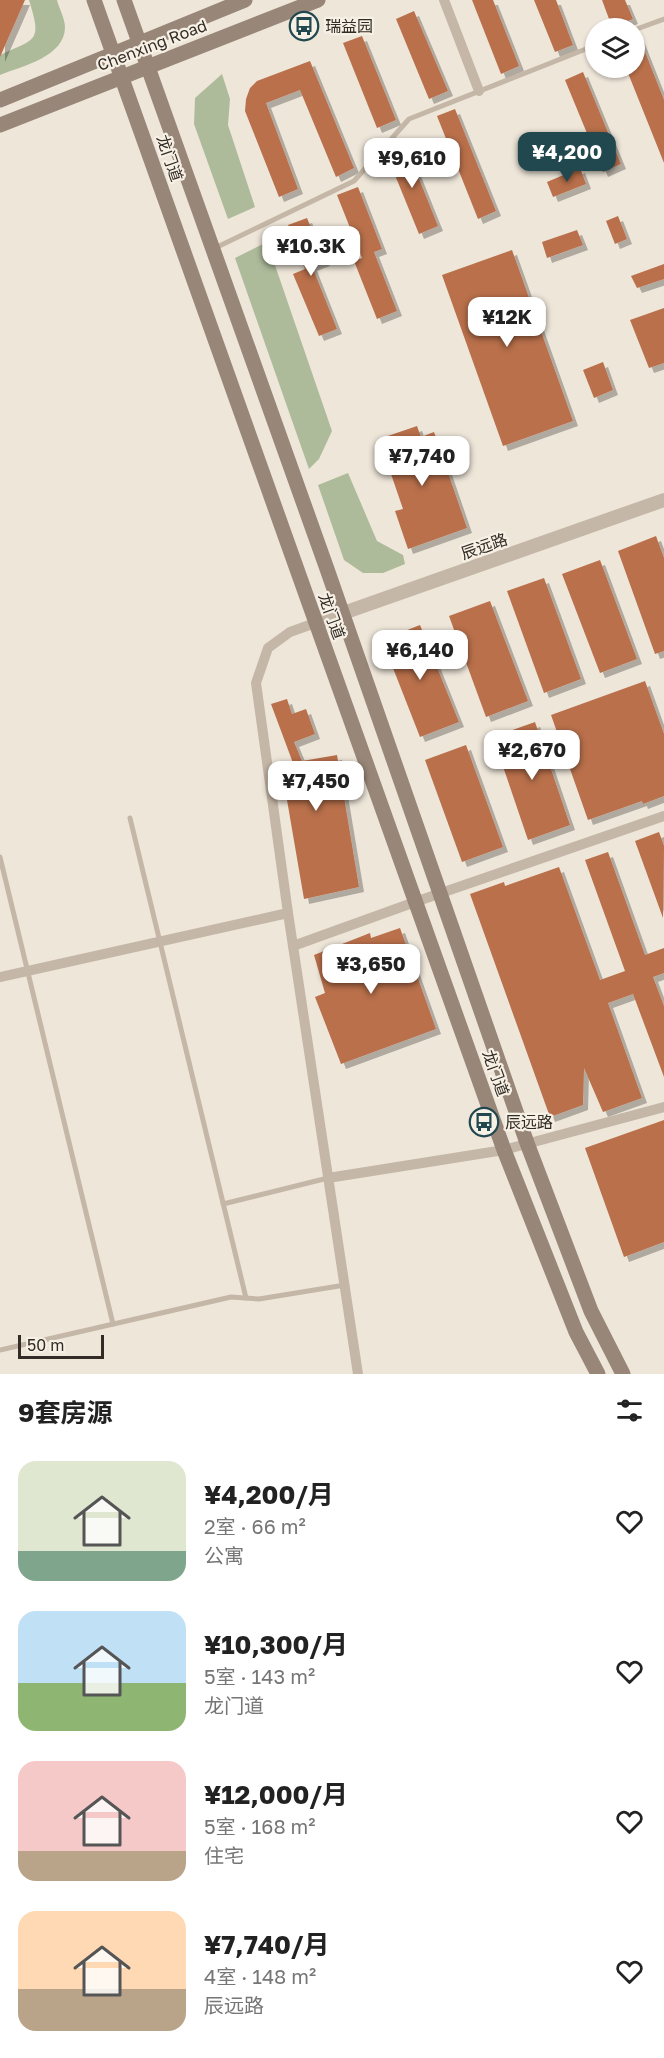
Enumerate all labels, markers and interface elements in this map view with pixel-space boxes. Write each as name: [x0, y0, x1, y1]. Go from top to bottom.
bus stop icon: 瑞益园: [288, 10, 320, 42]
street label: Chenxing Road: [94, 15, 210, 75]
place label: 瑞益园: [325, 16, 373, 36]
map controls: [585, 18, 645, 78]
button: layers: [585, 18, 645, 78]
street label: 龙门道: [153, 132, 187, 184]
pin: ¥4,200: [518, 132, 616, 183]
pin: ¥9,610: [363, 138, 461, 189]
text: ¥4,200: [532, 139, 602, 163]
text: ¥9,610: [378, 145, 446, 169]
pin: ¥10.3K: [262, 226, 360, 277]
text: ¥10.3K: [276, 233, 346, 257]
pin: ¥12K: [471, 297, 543, 348]
text: ¥12K: [482, 304, 532, 328]
pin: ¥7,740: [373, 436, 471, 487]
text: ¥7,740: [389, 443, 455, 467]
street label: 辰远路: [458, 529, 510, 563]
street label: 龙门道: [314, 590, 350, 642]
pin: ¥6,140: [371, 630, 469, 681]
text: ¥6,140: [386, 637, 454, 661]
pin: ¥2,670: [483, 730, 581, 781]
text: ¥2,670: [498, 737, 566, 761]
pin: ¥7,450: [267, 761, 365, 812]
text: ¥7,450: [282, 768, 350, 792]
pin: ¥3,650: [322, 944, 420, 995]
text: ¥3,650: [336, 951, 406, 975]
street label: 龙门道: [478, 1047, 514, 1099]
bus stop icon: 辰远路: [468, 1106, 500, 1138]
place label: 辰远路: [505, 1112, 553, 1132]
scale bar: [18, 1332, 104, 1360]
text: 50 m: [27, 1335, 64, 1355]
icon: filters: [613, 1394, 646, 1427]
text: 9套房源: [18, 1397, 113, 1428]
text: ¥4,200/月: [204, 1479, 334, 1510]
icon: home: [66, 1485, 138, 1557]
icon: heart: [613, 1505, 646, 1538]
text: 2室 · 66 m²: [204, 1514, 306, 1538]
text: 公寓: [204, 1543, 244, 1567]
text: ¥10,300/月: [204, 1629, 348, 1660]
icon: home: [66, 1635, 138, 1707]
icon: heart: [613, 1655, 646, 1688]
text: 5室 · 143 m²: [204, 1664, 315, 1688]
text: 龙门道: [204, 1693, 264, 1717]
text: ¥12,000/月: [204, 1779, 348, 1810]
icon: home: [66, 1785, 138, 1857]
icon: heart: [613, 1805, 646, 1838]
text: 5室 · 168 m²: [204, 1814, 316, 1838]
text: 住宅: [204, 1843, 244, 1867]
text: ¥7,740/月: [204, 1929, 329, 1960]
icon: home: [66, 1935, 138, 2007]
icon: heart: [613, 1955, 646, 1988]
text: 4室 · 148 m²: [204, 1964, 316, 1988]
text: 辰远路: [204, 1993, 264, 2017]

